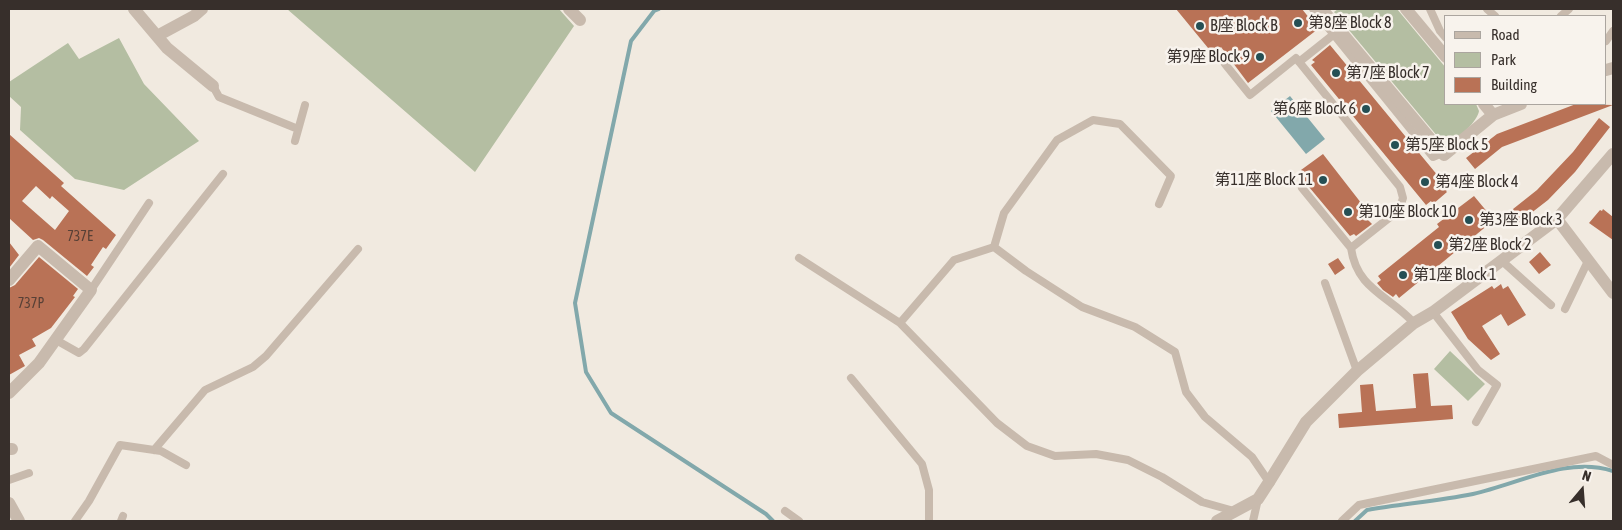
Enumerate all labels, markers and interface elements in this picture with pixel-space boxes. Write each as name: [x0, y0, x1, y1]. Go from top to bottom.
place label: 第8座 Block 8: [1308, 13, 1392, 33]
legend: [1444, 15, 1607, 105]
place label: B座 Block B: [1210, 16, 1278, 36]
marker: 第8座 Block 8: [1292, 17, 1304, 29]
marker: B座 Block B: [1194, 20, 1206, 32]
text: Road: [1491, 26, 1520, 43]
place label: 第9座 Block 9: [1166, 47, 1250, 67]
marker: 第9座 Block 9: [1254, 51, 1266, 63]
text: Park: [1491, 51, 1516, 68]
place label: 第7座 Block 7: [1346, 63, 1430, 83]
marker: 第7座 Block 7: [1330, 67, 1342, 79]
text: Building: [1491, 76, 1537, 93]
place label: 第6座 Block 6: [1272, 99, 1356, 119]
marker: 第6座 Block 6: [1360, 103, 1372, 115]
place label: 第5座 Block 5: [1405, 135, 1489, 155]
marker: 第5座 Block 5: [1389, 139, 1401, 151]
place label: 第11座 Block 11: [1214, 170, 1313, 190]
place label: 第4座 Block 4: [1435, 172, 1519, 192]
marker: 第11座 Block 11: [1317, 174, 1329, 186]
marker: 第4座 Block 4: [1419, 176, 1431, 188]
place label: 第10座 Block 10: [1358, 202, 1457, 222]
marker: 第10座 Block 10: [1342, 206, 1354, 218]
place label: 第3座 Block 3: [1479, 210, 1563, 230]
marker: 第3座 Block 3: [1463, 214, 1475, 226]
house number: 737E: [67, 229, 93, 245]
place label: 第2座 Block 2: [1448, 235, 1532, 255]
marker: 第2座 Block 2: [1432, 239, 1444, 251]
place label: 第1座 Block 1: [1413, 265, 1497, 285]
marker: 第1座 Block 1: [1397, 269, 1409, 281]
house number: 737P: [18, 296, 44, 312]
north arrow: [1557, 465, 1607, 515]
text: N: [1580, 467, 1593, 485]

